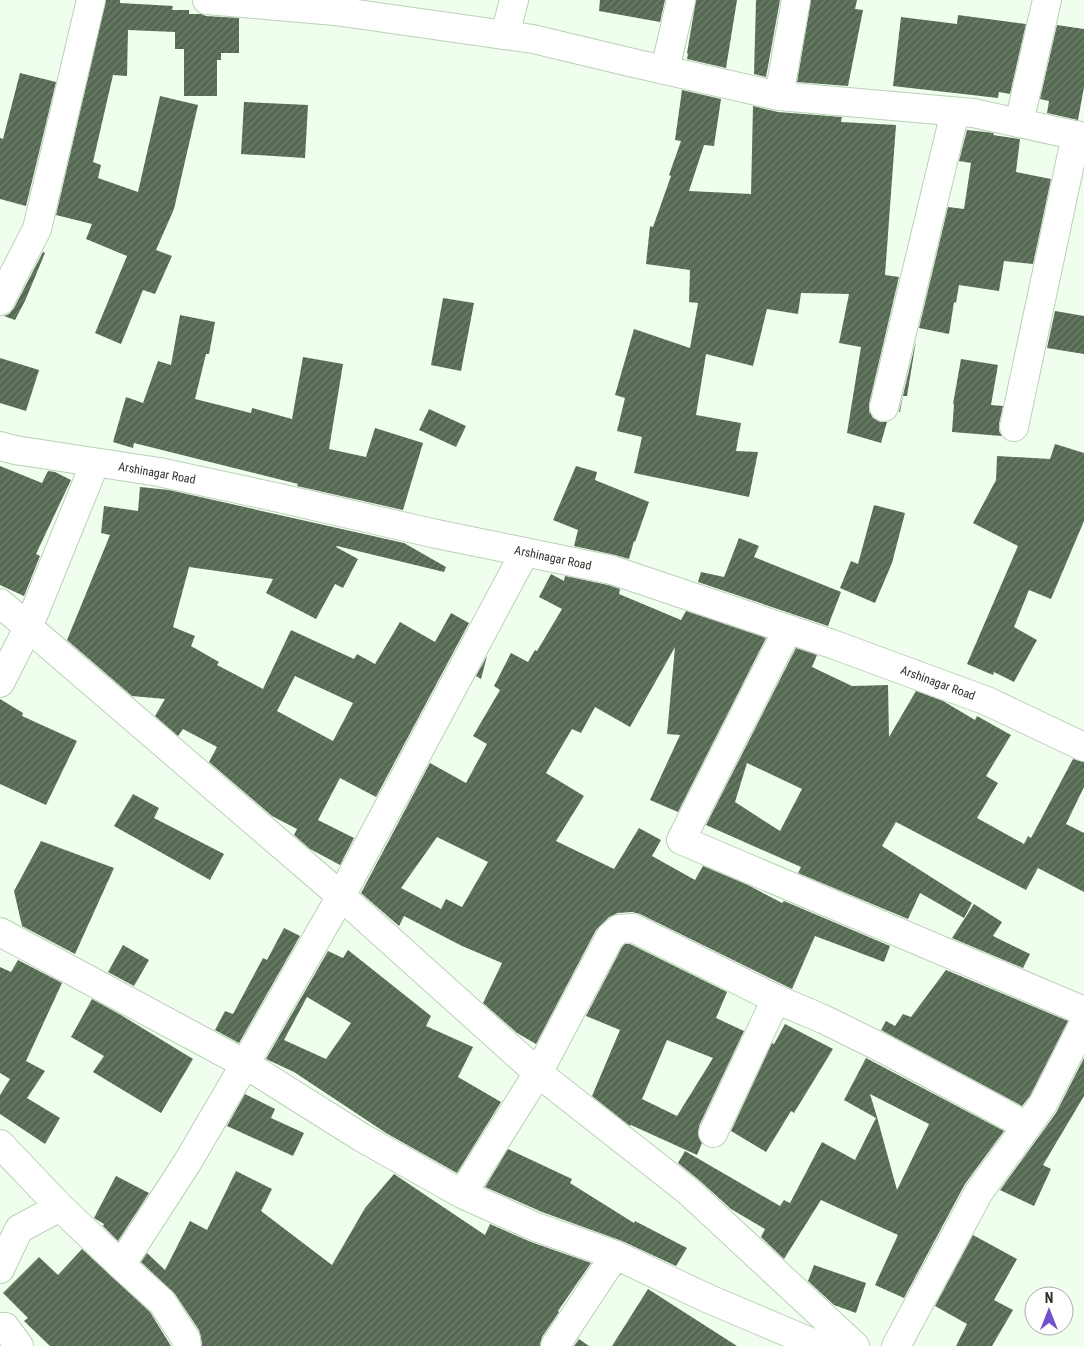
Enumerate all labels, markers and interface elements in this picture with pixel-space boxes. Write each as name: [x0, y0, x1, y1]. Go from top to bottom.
street label: Arshinagar Road: [117, 459, 197, 487]
street label: Arshinagar Road: [513, 543, 593, 573]
street label: Arshinagar Road: [899, 663, 977, 703]
north arrow: [1024, 1286, 1074, 1336]
text: N: [1045, 1290, 1053, 1306]

